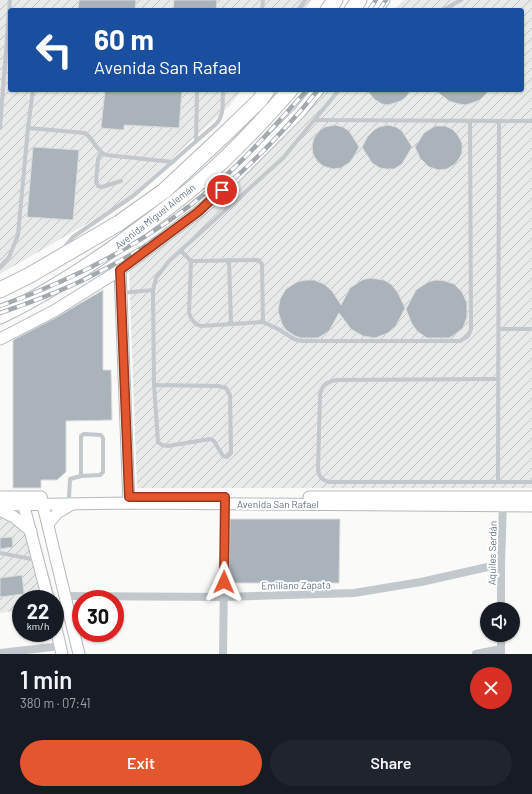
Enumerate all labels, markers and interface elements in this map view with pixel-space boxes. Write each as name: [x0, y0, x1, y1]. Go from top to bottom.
text: 60 m: [94, 22, 154, 56]
icon: left: [28, 24, 80, 76]
text: Avenida San Rafael: [94, 56, 241, 78]
pin: [205, 173, 239, 207]
icon: arrive: [211, 179, 233, 201]
street label: Avenida Miguel Alemán: [112, 181, 198, 251]
street label: Avenida San Rafael: [237, 498, 319, 510]
street label: Aquiles Serdán: [485, 521, 499, 585]
position arrow: [203, 561, 245, 603]
street label: Emiliano Zapata: [261, 578, 331, 592]
speed limit sign: 30: [72, 590, 124, 642]
text: 22: [27, 599, 49, 623]
map controls: [480, 602, 520, 642]
button: sound: [480, 602, 520, 642]
text: km/h: [27, 620, 49, 632]
text: 1 min: [20, 665, 72, 694]
button: close: [470, 667, 512, 709]
text: 380 m · 07:41: [20, 695, 91, 711]
button: Exit: [20, 740, 262, 786]
button: Share: [270, 740, 512, 786]

